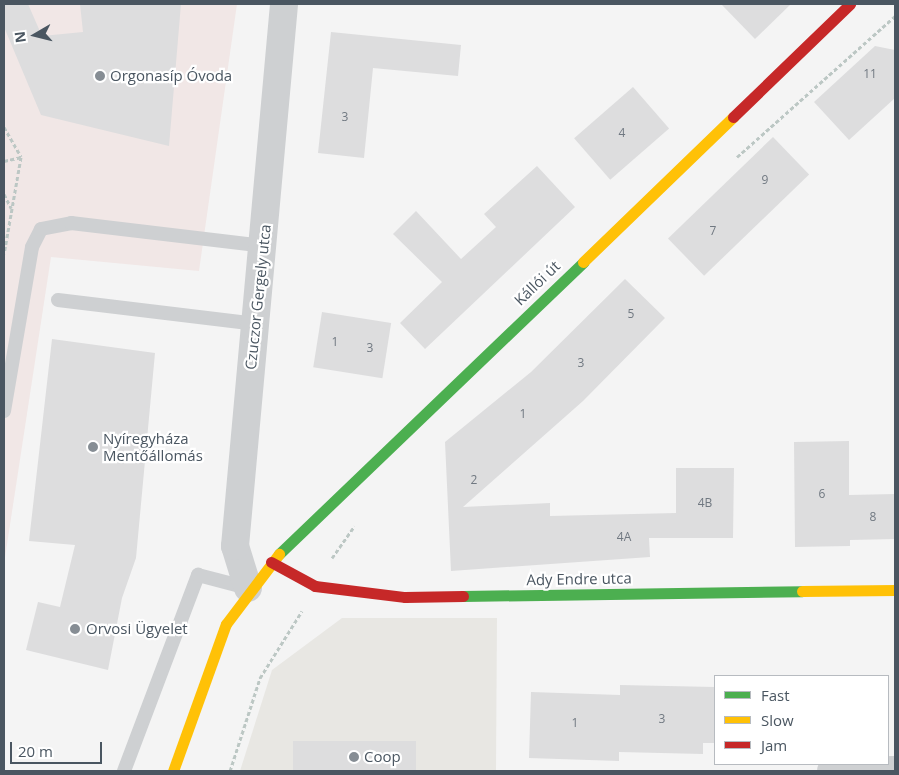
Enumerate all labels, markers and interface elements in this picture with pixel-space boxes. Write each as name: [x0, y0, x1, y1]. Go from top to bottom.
north arrow: [10, 10, 60, 60]
text: N: [9, 30, 30, 44]
place label: Orgonasíp Óvoda: [110, 67, 232, 85]
house number: 11: [863, 67, 877, 81]
marker: Orgonasíp Óvoda: [94, 70, 106, 82]
house number: 3: [342, 110, 348, 124]
house number: 4: [619, 126, 625, 140]
house number: 9: [762, 173, 768, 187]
street label: Czuczor Gergely utca: [241, 223, 275, 371]
house number: 7: [710, 224, 716, 238]
street label: Kállói út: [510, 257, 564, 309]
house number: 5: [628, 307, 634, 321]
house number: 1: [332, 335, 338, 349]
house number: 3: [367, 341, 373, 355]
house number: 3: [578, 356, 584, 370]
house number: 1: [520, 407, 526, 421]
place label: Nyíregyháza Mentőállomás: [103, 429, 203, 464]
marker: Nyíregyháza Mentőállomás: [87, 441, 99, 453]
house number: 2: [471, 473, 477, 487]
house number: 6: [819, 487, 825, 501]
house number: 4B: [698, 496, 712, 510]
house number: 8: [870, 510, 876, 524]
house number: 4A: [617, 530, 631, 544]
street label: Ady Endre utca: [526, 569, 632, 589]
place label: Orvosi Ügyelet: [86, 620, 188, 638]
marker: Orvosi Ügyelet: [68, 622, 82, 636]
legend: [714, 675, 889, 765]
text: Fast: [761, 685, 790, 705]
text: Slow: [761, 710, 794, 730]
house number: 3: [659, 712, 665, 726]
house number: 1: [572, 716, 578, 730]
scale bar: [12, 732, 105, 764]
text: Jam: [761, 735, 787, 755]
text: 20 m: [18, 741, 53, 761]
place label: Coop: [364, 748, 401, 766]
marker: Coop: [348, 751, 360, 763]

